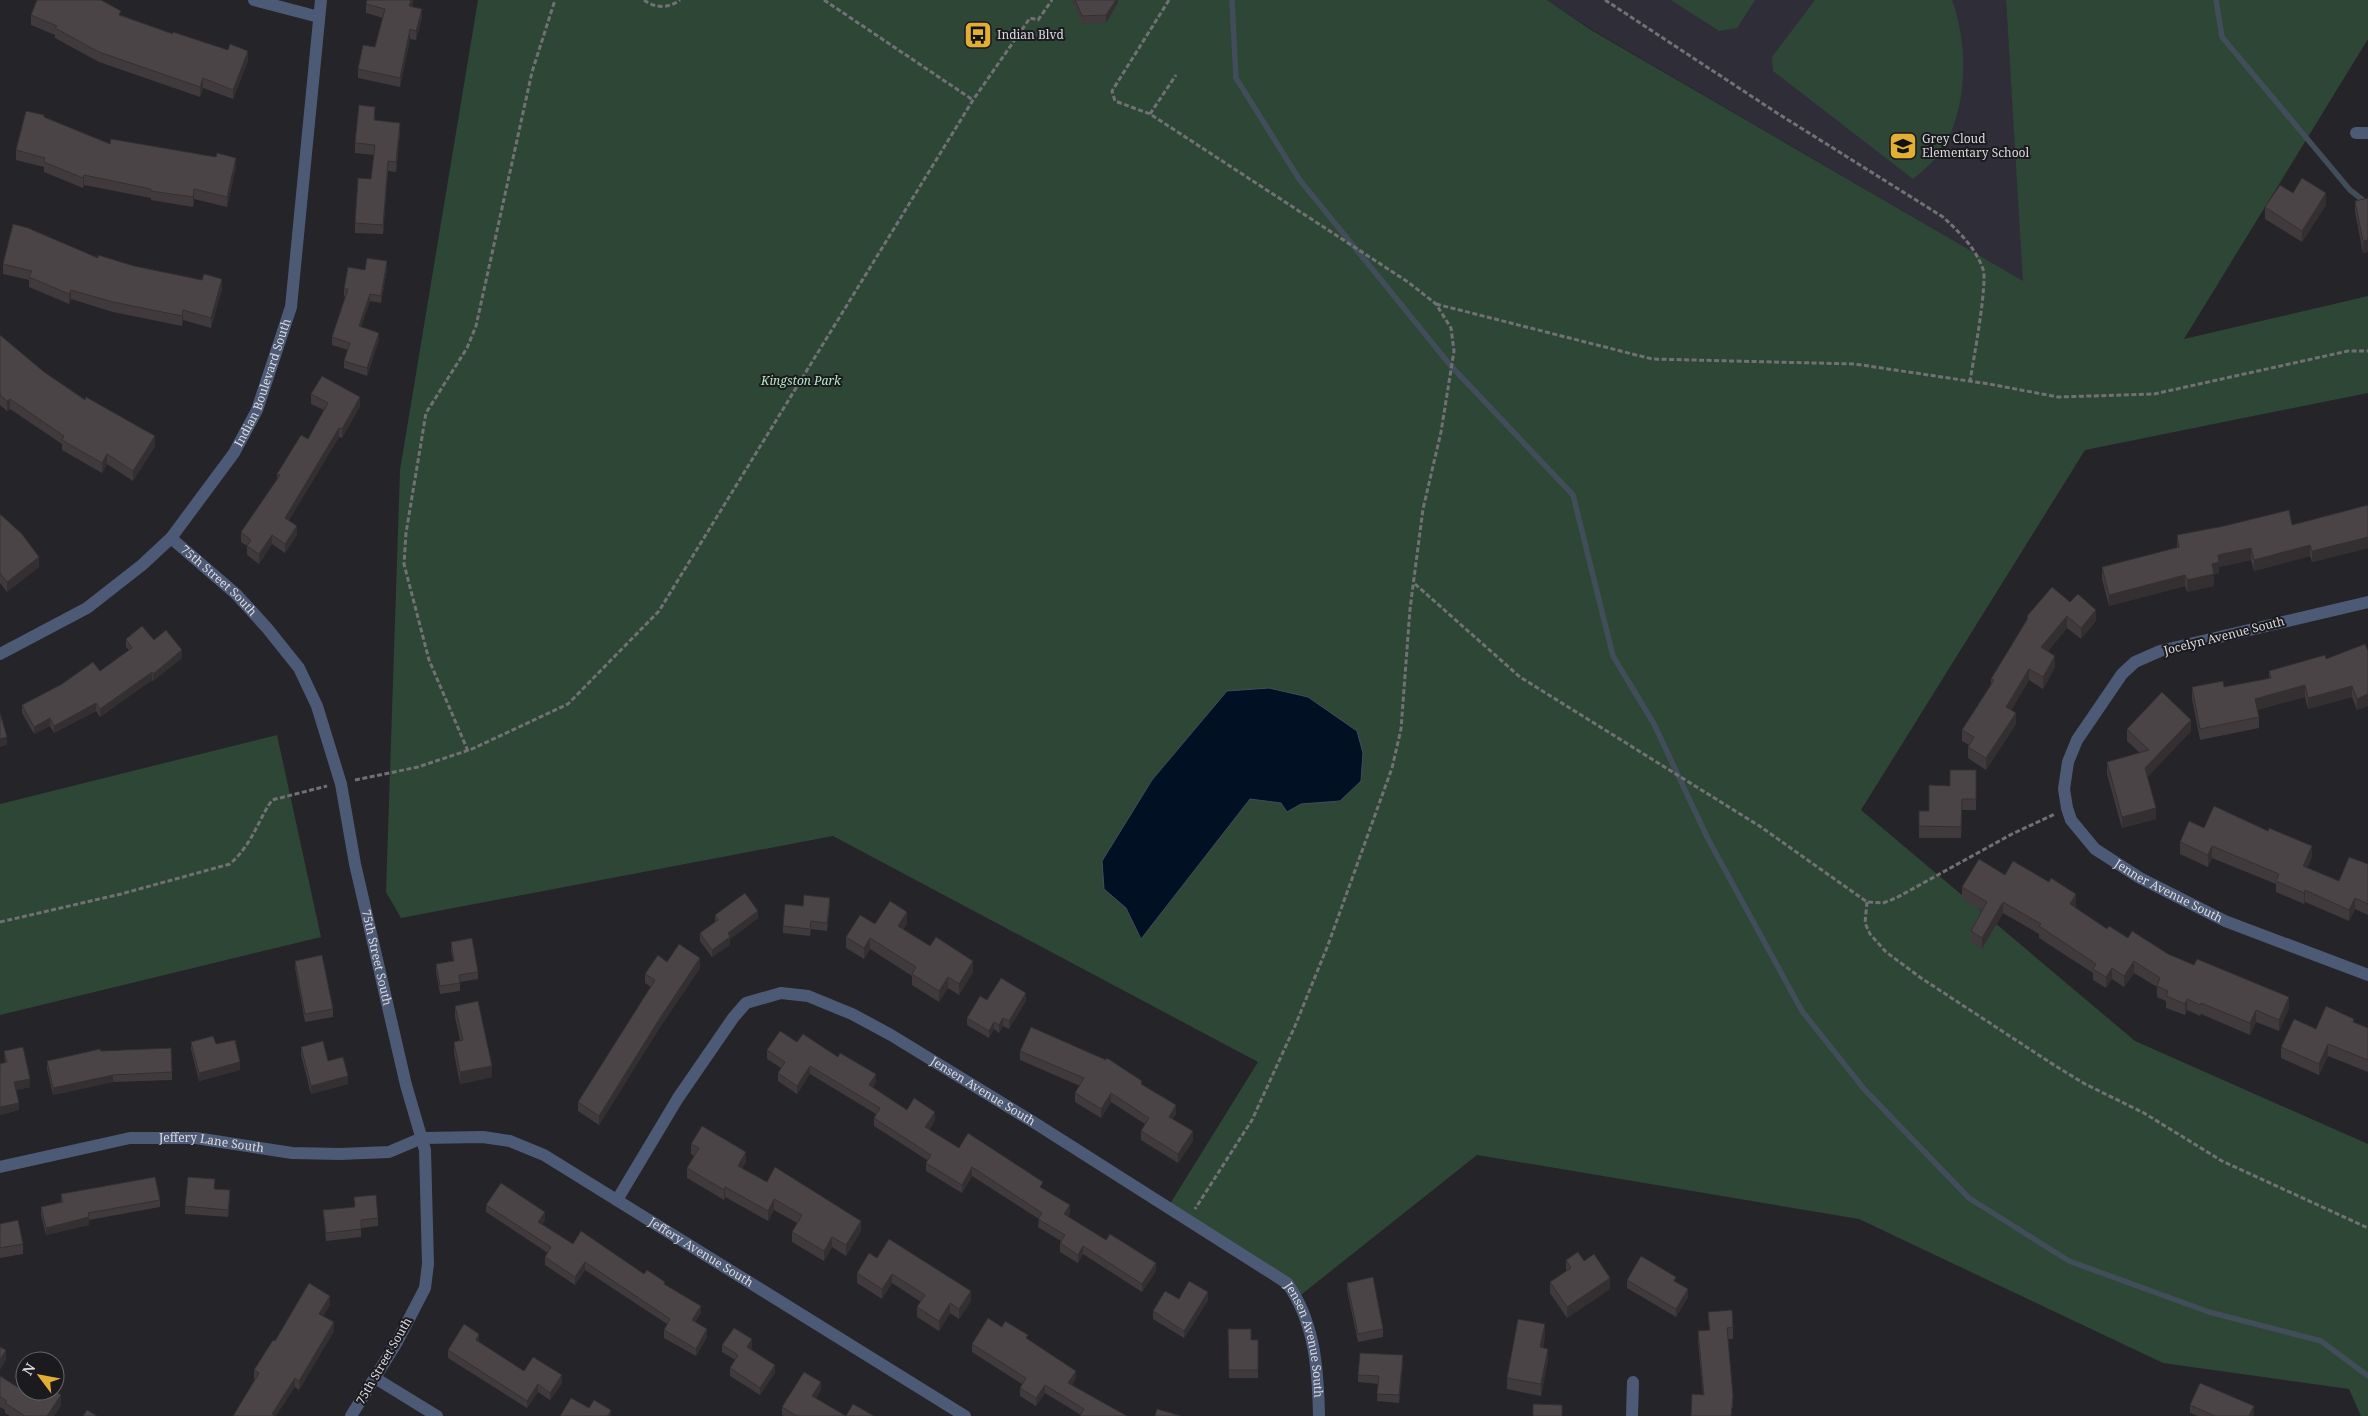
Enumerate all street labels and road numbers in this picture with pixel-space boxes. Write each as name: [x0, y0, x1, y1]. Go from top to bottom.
street label: Indian Boulevard South: [230, 316, 295, 450]
street label: 75th Street South: [177, 541, 261, 620]
street label: Jocelyn Avenue South: [2161, 612, 2286, 659]
street label: Jenner Avenue South: [2111, 854, 2226, 927]
street label: 75th Street South: [358, 908, 396, 1008]
street label: Jensen Avenue South: [927, 1052, 1039, 1130]
street label: Jeffery Lane South: [158, 1129, 266, 1157]
street label: Jeffery Avenue South: [645, 1212, 757, 1291]
street label: Jensen Avenue South: [1280, 1277, 1327, 1398]
street label: 75th Street South: [352, 1314, 416, 1407]

